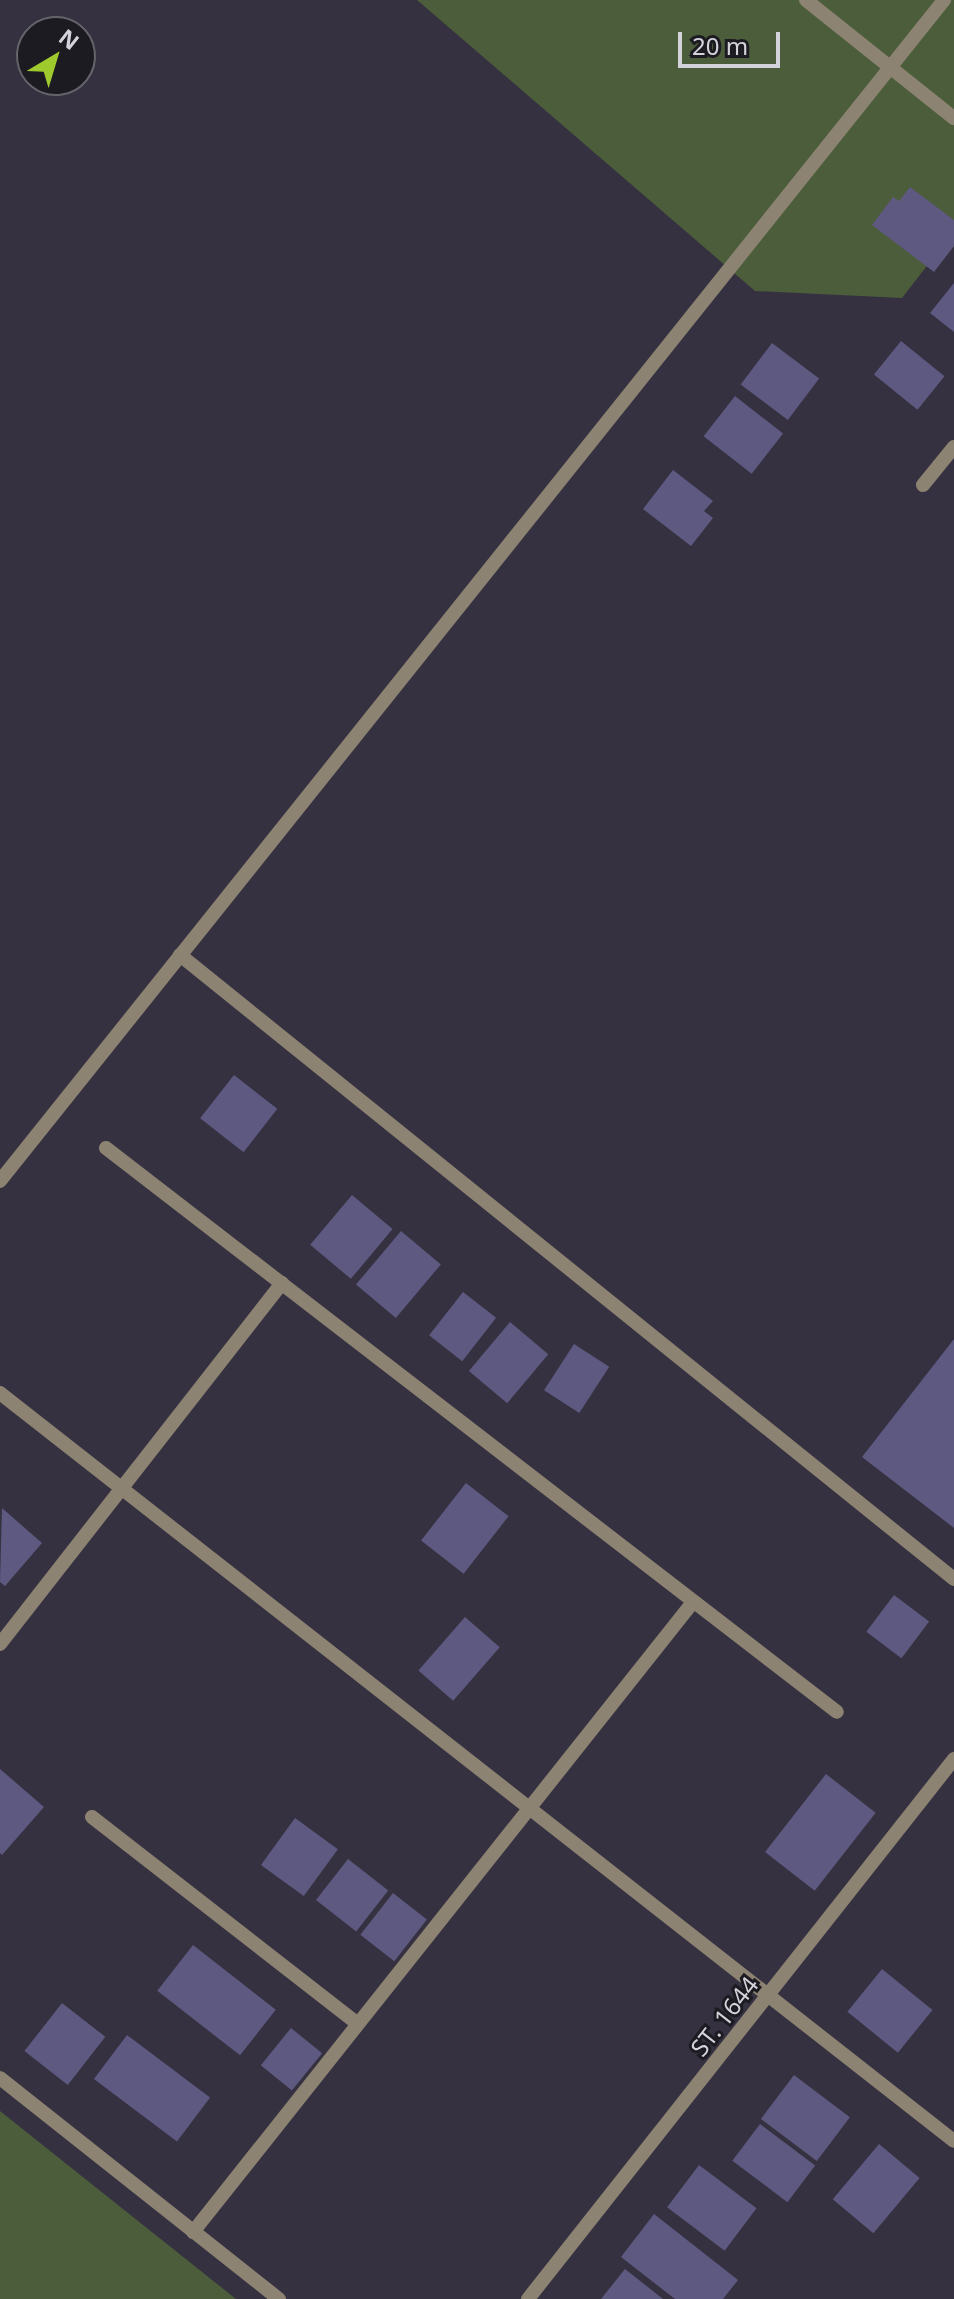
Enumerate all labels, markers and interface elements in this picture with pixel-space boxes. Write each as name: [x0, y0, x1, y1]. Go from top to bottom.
north arrow: [16, 16, 96, 96]
scale bar: [682, 16, 784, 66]
text: N: [53, 21, 86, 56]
text: 20 m: [692, 29, 748, 62]
street label: ST. 1644: [684, 1971, 764, 2061]

